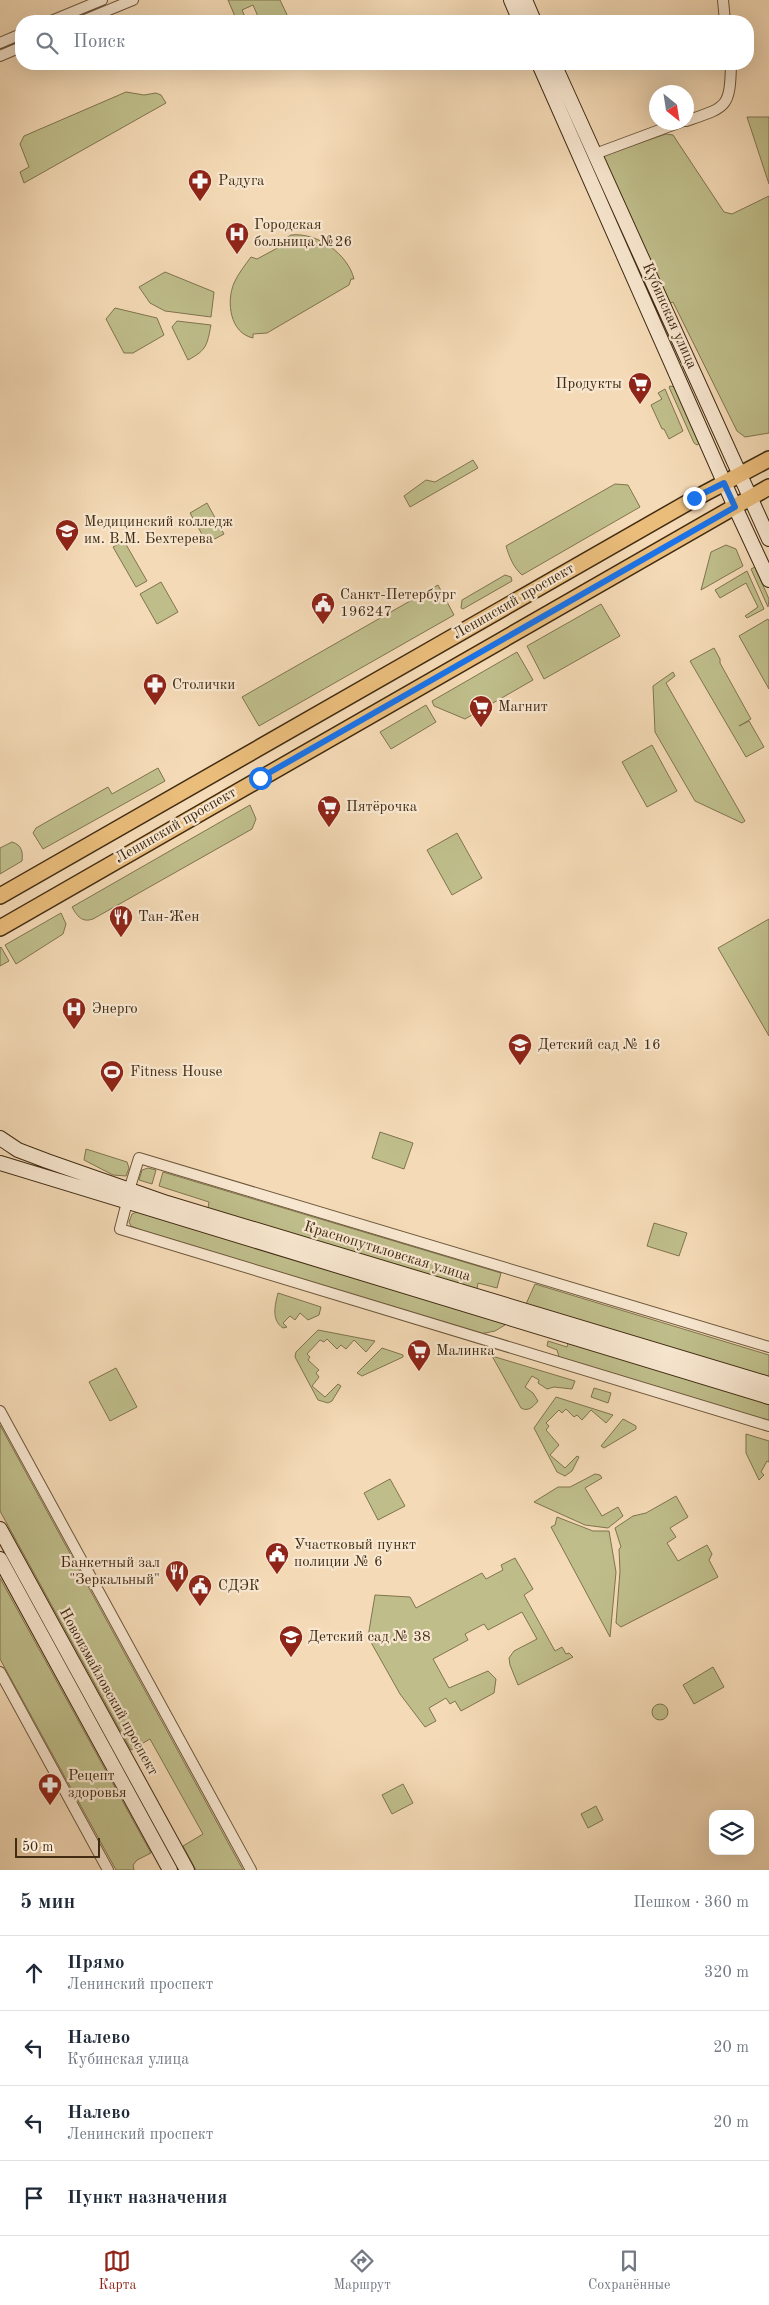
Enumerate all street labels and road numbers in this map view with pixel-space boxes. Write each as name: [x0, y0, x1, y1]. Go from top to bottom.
street label: Кубинская улица: [639, 261, 699, 372]
street label: Ленинский проспект: [451, 561, 577, 643]
street label: Ленинский проспект: [113, 785, 239, 867]
street label: Краснопутиловская улица: [302, 1219, 473, 1285]
street label: Новоизмайловский проспект: [56, 1606, 160, 1778]

